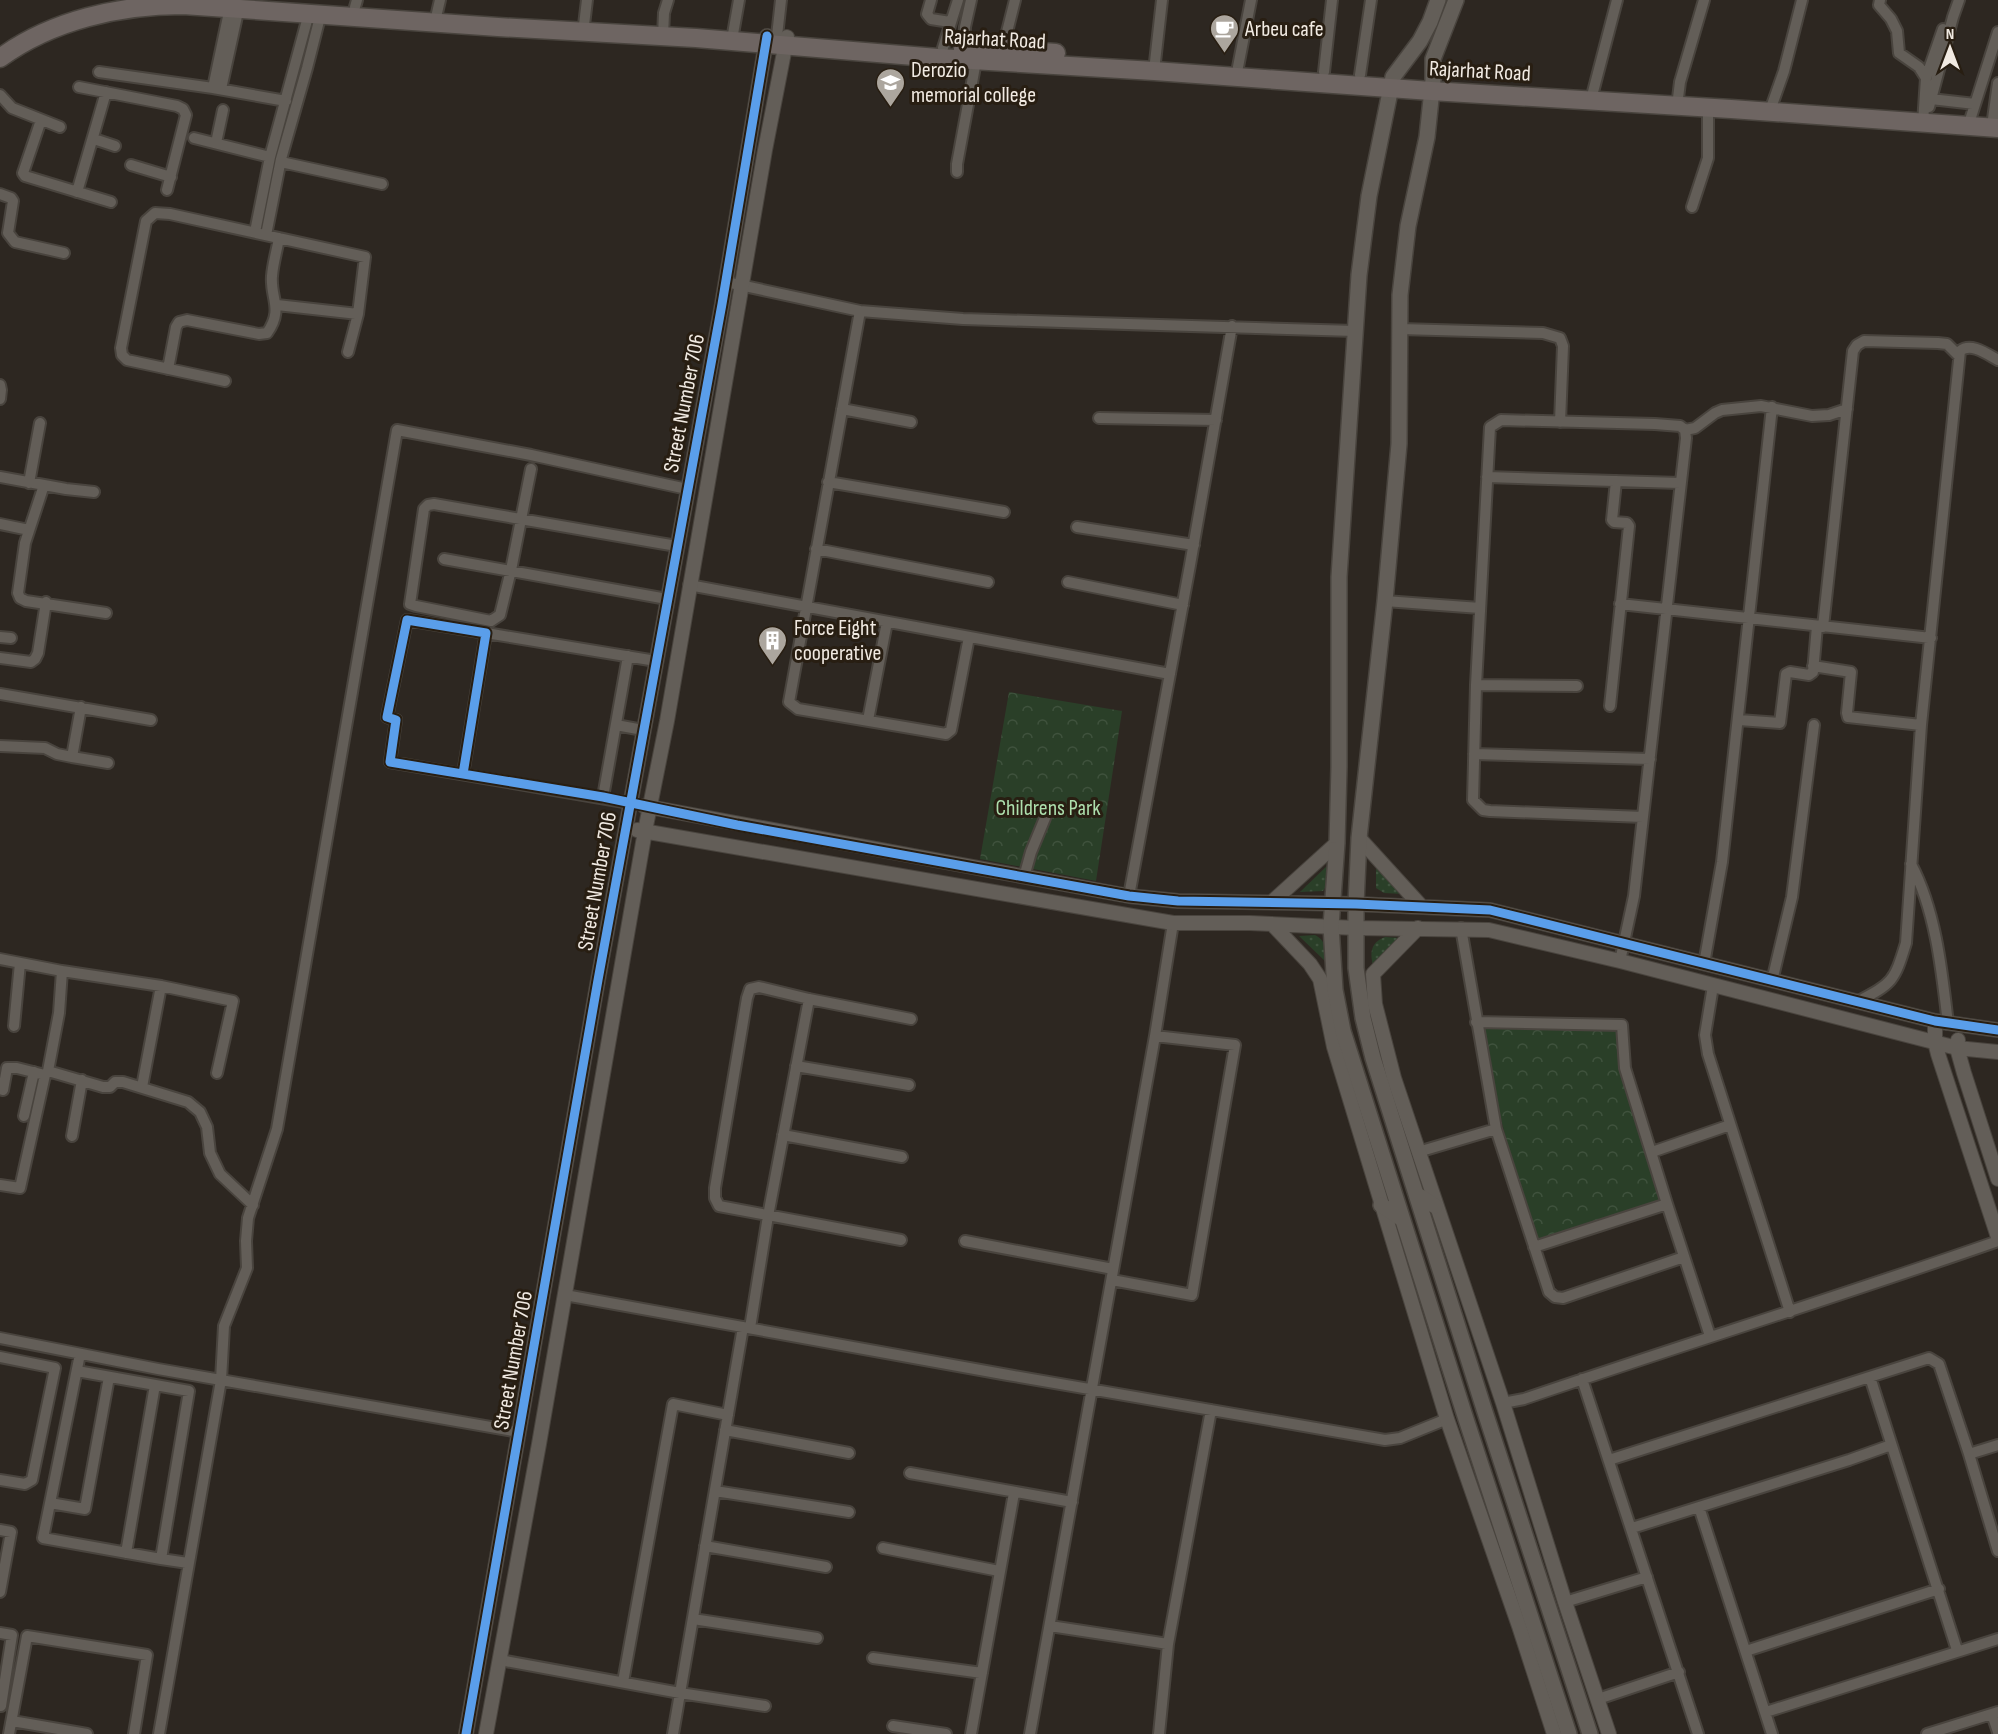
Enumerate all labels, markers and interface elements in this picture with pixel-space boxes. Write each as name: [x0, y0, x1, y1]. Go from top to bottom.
cafe icon: Arbeu cafe: [1208, 12, 1240, 54]
place label: Arbeu cafe: [1244, 16, 1324, 43]
north arrow: [1920, 18, 1980, 78]
street label: Rajarhat Road: [943, 23, 1046, 56]
text: N: [1946, 25, 1954, 44]
street label: Rajarhat Road: [1428, 55, 1531, 88]
place label: Derozio memorial college: [911, 57, 1036, 109]
school or university icon: Derozio memorial college: [874, 66, 906, 108]
street label: Street Number 706: [658, 332, 711, 475]
place label: Force Eight cooperative: [794, 615, 881, 667]
building icon: Force Eight cooperative: [757, 624, 789, 666]
park label: Childrens Park: [995, 795, 1101, 822]
street label: Street Number 706: [572, 810, 623, 953]
street label: Street Number 706: [488, 1289, 539, 1432]

